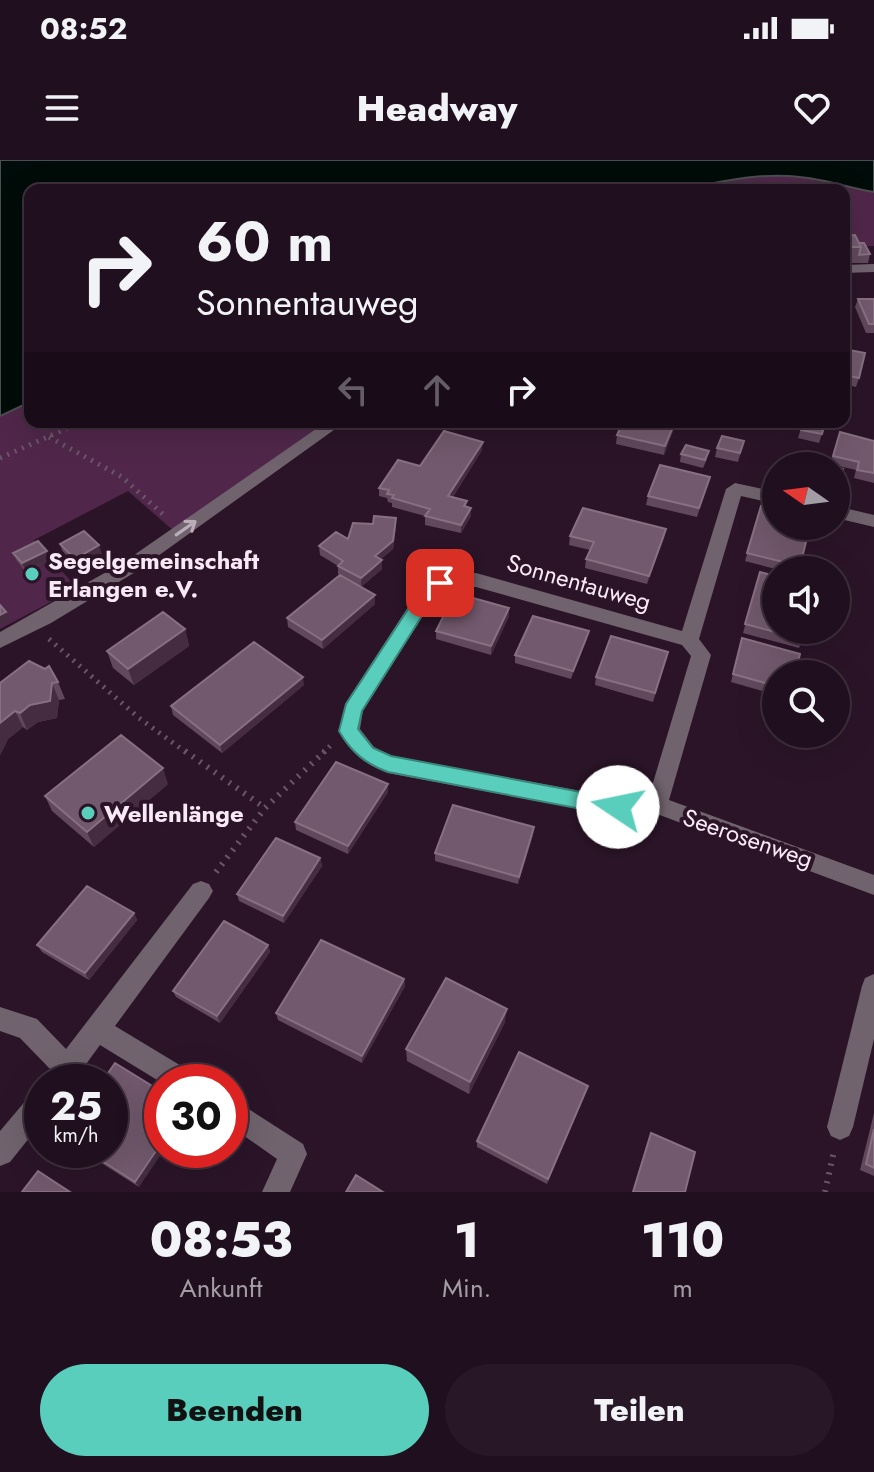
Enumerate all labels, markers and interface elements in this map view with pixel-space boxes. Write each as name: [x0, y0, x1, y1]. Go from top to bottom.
text: 08:52: [40, 7, 127, 50]
text: Headway: [357, 82, 517, 134]
icon: menu: [40, 86, 84, 130]
icon: heart: [790, 86, 834, 130]
text: 60 m: [196, 201, 333, 282]
icon: right: [64, 216, 168, 320]
text: Sonnentauweg: [196, 276, 418, 328]
icon: left: [331, 368, 375, 412]
icon: ahead: [415, 368, 459, 412]
icon: right: [499, 368, 543, 412]
north arrow: [762, 452, 850, 540]
map controls: [762, 452, 850, 748]
one-way arrow: [175, 520, 197, 536]
place label: Segelgemeinschaft Erlangen e.V.: [48, 543, 260, 606]
street label: Sonnentauweg: [503, 545, 655, 619]
pin: [406, 549, 474, 617]
button: sound: [762, 556, 850, 644]
icon: arrive: [418, 561, 462, 605]
marker: Segelgemeinschaft Erlangen e.V.: [23, 565, 41, 583]
button: search: [762, 660, 850, 748]
position arrow: [576, 765, 660, 849]
place label: Wellenlänge: [104, 796, 244, 831]
street label: Seerosenweg: [678, 799, 818, 877]
marker: Wellenlänge: [79, 804, 97, 822]
speed limit sign: 30: [144, 1064, 248, 1168]
text: 25: [50, 1077, 102, 1135]
text: km/h: [53, 1121, 99, 1150]
text: 08:53: [150, 1206, 292, 1275]
text: 1: [454, 1206, 479, 1275]
text: 110: [641, 1206, 724, 1275]
text: Ankunft: [180, 1269, 263, 1307]
text: Min.: [442, 1269, 491, 1307]
text: m: [673, 1269, 693, 1307]
button: Beenden: [40, 1364, 429, 1456]
button: Teilen: [445, 1364, 834, 1456]

